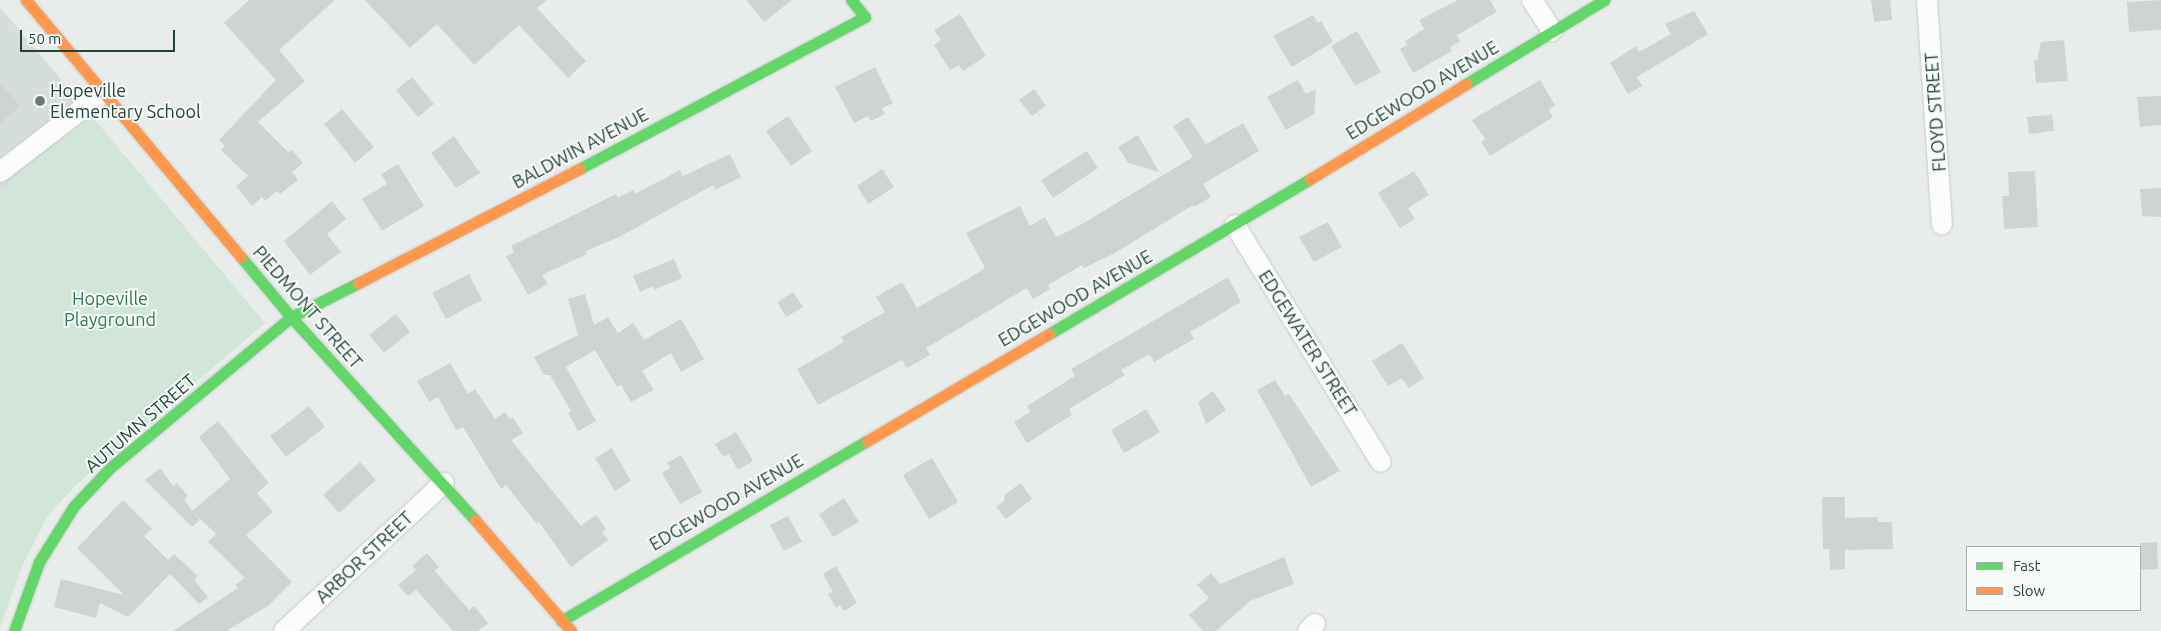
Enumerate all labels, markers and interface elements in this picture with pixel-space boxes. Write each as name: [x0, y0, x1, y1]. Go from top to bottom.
scale bar: [22, 20, 178, 52]
text: 50 m: [28, 30, 61, 47]
street label: EDGEWOOD AVENUE: [1342, 36, 1502, 144]
street label: FLOYD STREET: [1920, 52, 1950, 172]
place label: Hopeville Elementary School: [50, 80, 201, 122]
marker: Hopeville Elementary School: [34, 95, 46, 107]
street label: BALDWIN AVENUE: [508, 103, 652, 193]
street label: PIEDMONT STREET: [249, 241, 367, 373]
street label: EDGEWOOD AVENUE: [994, 245, 1156, 351]
street label: EDGEWATER STREET: [1254, 266, 1362, 420]
park label: Hopeville Playground: [64, 288, 156, 330]
street label: AUTUMN STREET: [80, 369, 200, 477]
street label: EDGEWOOD AVENUE: [645, 449, 807, 555]
street label: ARBOR STREET: [311, 507, 417, 607]
legend: [1966, 546, 2141, 611]
text: Fast: [2013, 557, 2040, 574]
text: Slow: [2013, 582, 2045, 599]

